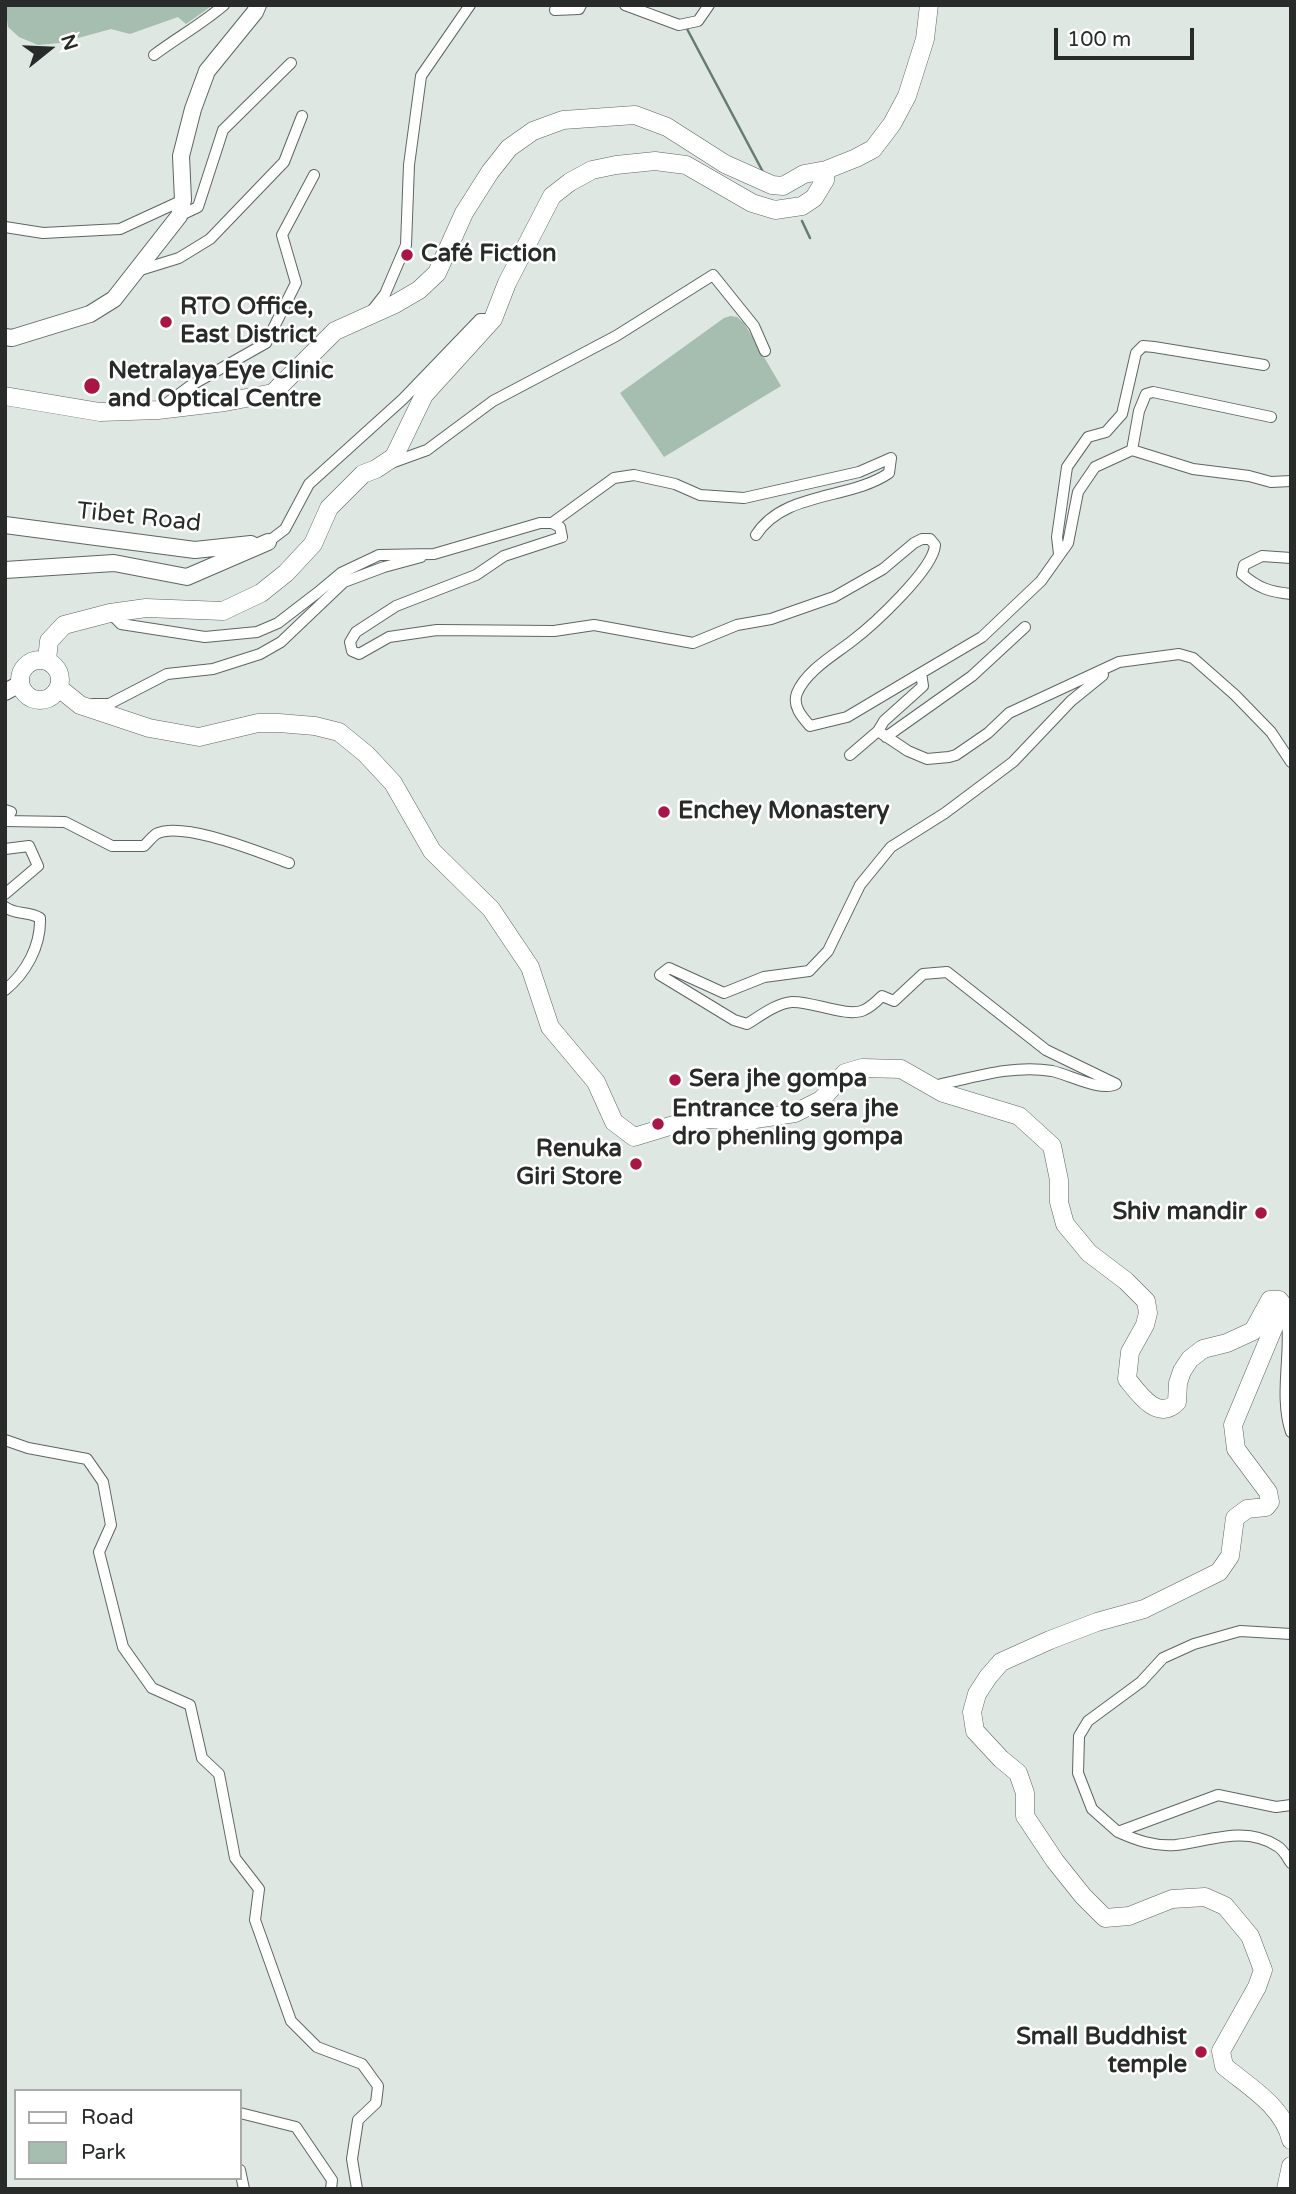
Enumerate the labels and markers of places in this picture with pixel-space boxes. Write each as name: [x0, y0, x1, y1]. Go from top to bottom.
place label: Café Fiction: [421, 241, 557, 269]
marker: Café Fiction: [399, 247, 415, 263]
place label: RTO Office, East District: [180, 294, 317, 350]
marker: RTO Office, East District: [158, 314, 174, 330]
place label: Netralaya Eye Clinic and Optical Centre: [108, 358, 334, 414]
marker: Netralaya Eye Clinic and Optical Centre: [82, 376, 102, 396]
place label: Enchey Monastery: [678, 798, 889, 826]
marker: Enchey Monastery: [656, 804, 672, 820]
place label: Sera jhe gompa: [689, 1066, 867, 1094]
marker: Sera jhe gompa: [667, 1072, 683, 1088]
place label: Entrance to sera jhe dro phenling gompa: [672, 1096, 903, 1152]
marker: Entrance to sera jhe dro phenling gompa: [650, 1116, 666, 1132]
place label: Renuka Giri Store: [516, 1136, 622, 1192]
marker: Renuka Giri Store: [628, 1156, 644, 1172]
place label: Shiv mandir: [1112, 1199, 1247, 1227]
marker: Shiv mandir: [1253, 1205, 1269, 1221]
place label: Small Buddhist temple: [1016, 2024, 1187, 2080]
marker: Small Buddhist temple: [1193, 2044, 1209, 2060]

